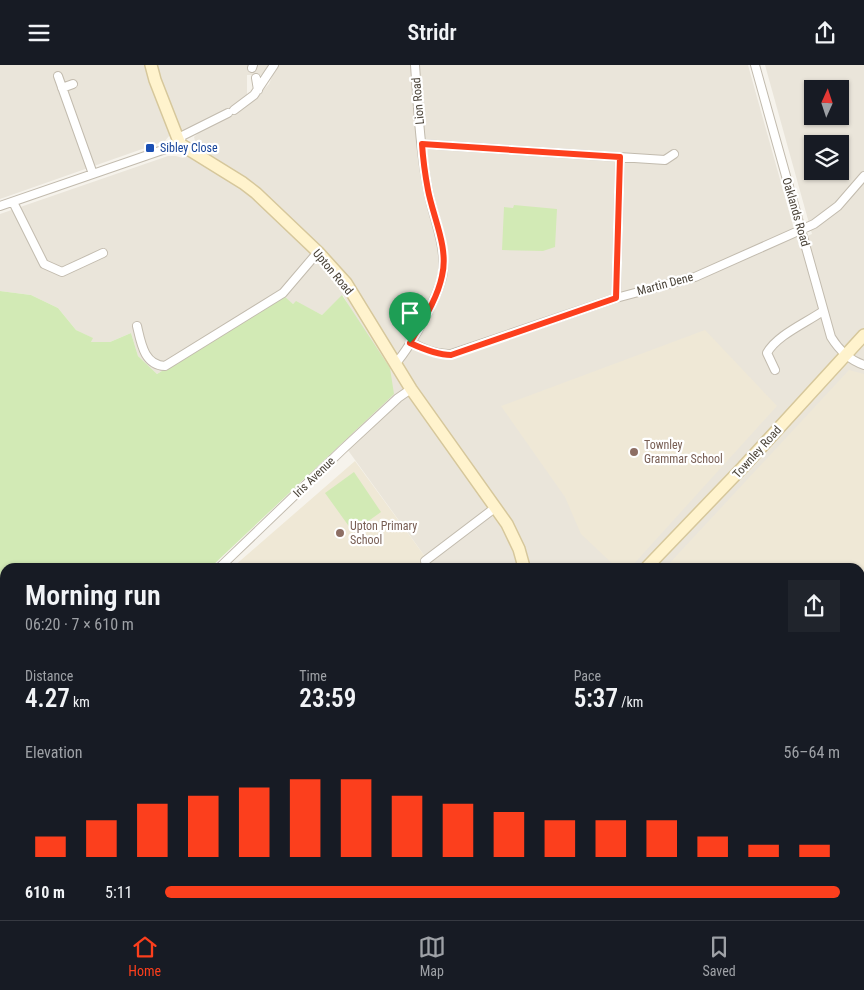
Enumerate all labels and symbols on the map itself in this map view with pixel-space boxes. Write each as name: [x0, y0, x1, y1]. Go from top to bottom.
street label: Lion Road: [409, 77, 427, 125]
north arrow: [804, 80, 849, 125]
place label: Sibley Close: [160, 141, 218, 155]
marker: Sibley Close: [144, 142, 156, 154]
street label: Oaklands Road: [779, 176, 813, 248]
street label: Upton Road: [310, 247, 356, 298]
street label: Martin Dene: [635, 270, 695, 298]
pin: [389, 292, 431, 343]
street label: Townley Road: [730, 423, 784, 481]
place label: Townley Grammar School: [644, 438, 723, 466]
marker: Townley Grammar School: [628, 446, 640, 458]
street label: Iris Avenue: [290, 454, 338, 500]
place label: Upton Primary School: [350, 519, 417, 547]
marker: Upton Primary School: [334, 527, 346, 539]

